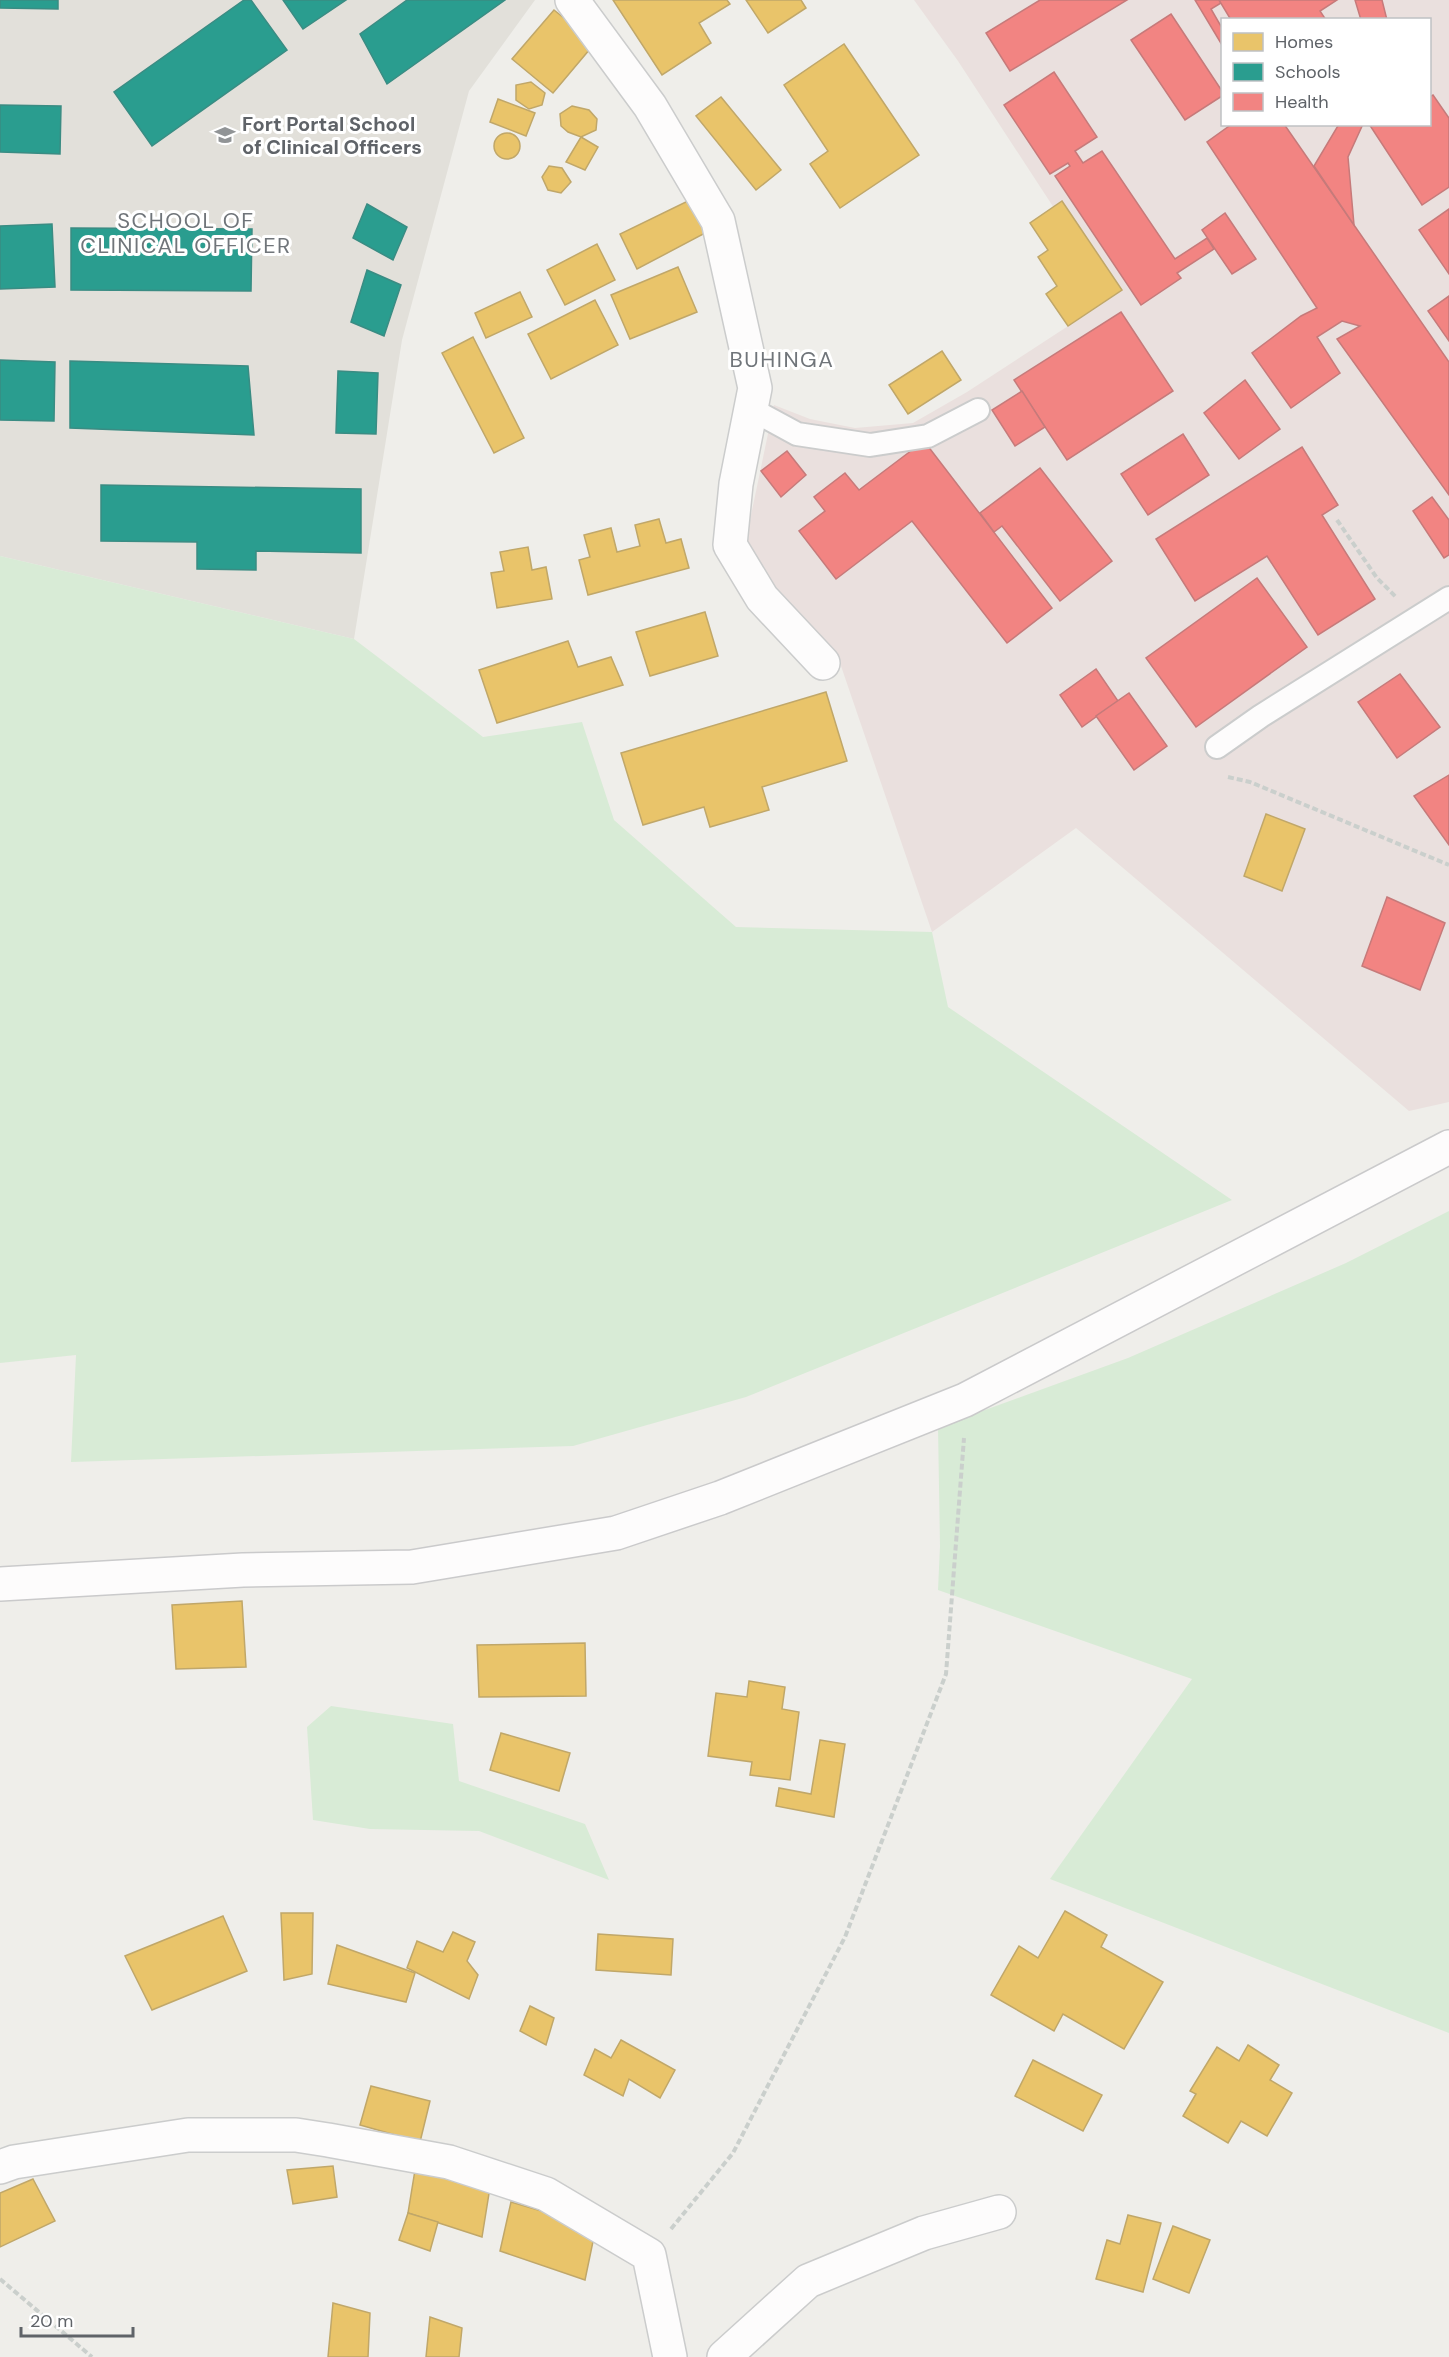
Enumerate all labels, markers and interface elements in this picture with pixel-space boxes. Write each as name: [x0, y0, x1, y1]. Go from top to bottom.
legend: [1221, 18, 1431, 126]
text: Homes: [1275, 30, 1333, 54]
text: Schools: [1275, 60, 1340, 84]
text: Health: [1275, 90, 1329, 114]
place label: Fort Portal School of Clinical Officers: [242, 111, 422, 160]
school or university icon: Fort Portal School of Clinical Officers: [213, 123, 237, 147]
district label: SCHOOL OF CLINICAL OFFICER: [80, 206, 292, 260]
district label: BUHINGA: [730, 345, 834, 374]
scale bar: [21, 2300, 134, 2338]
text: 20 m: [30, 2309, 73, 2333]

